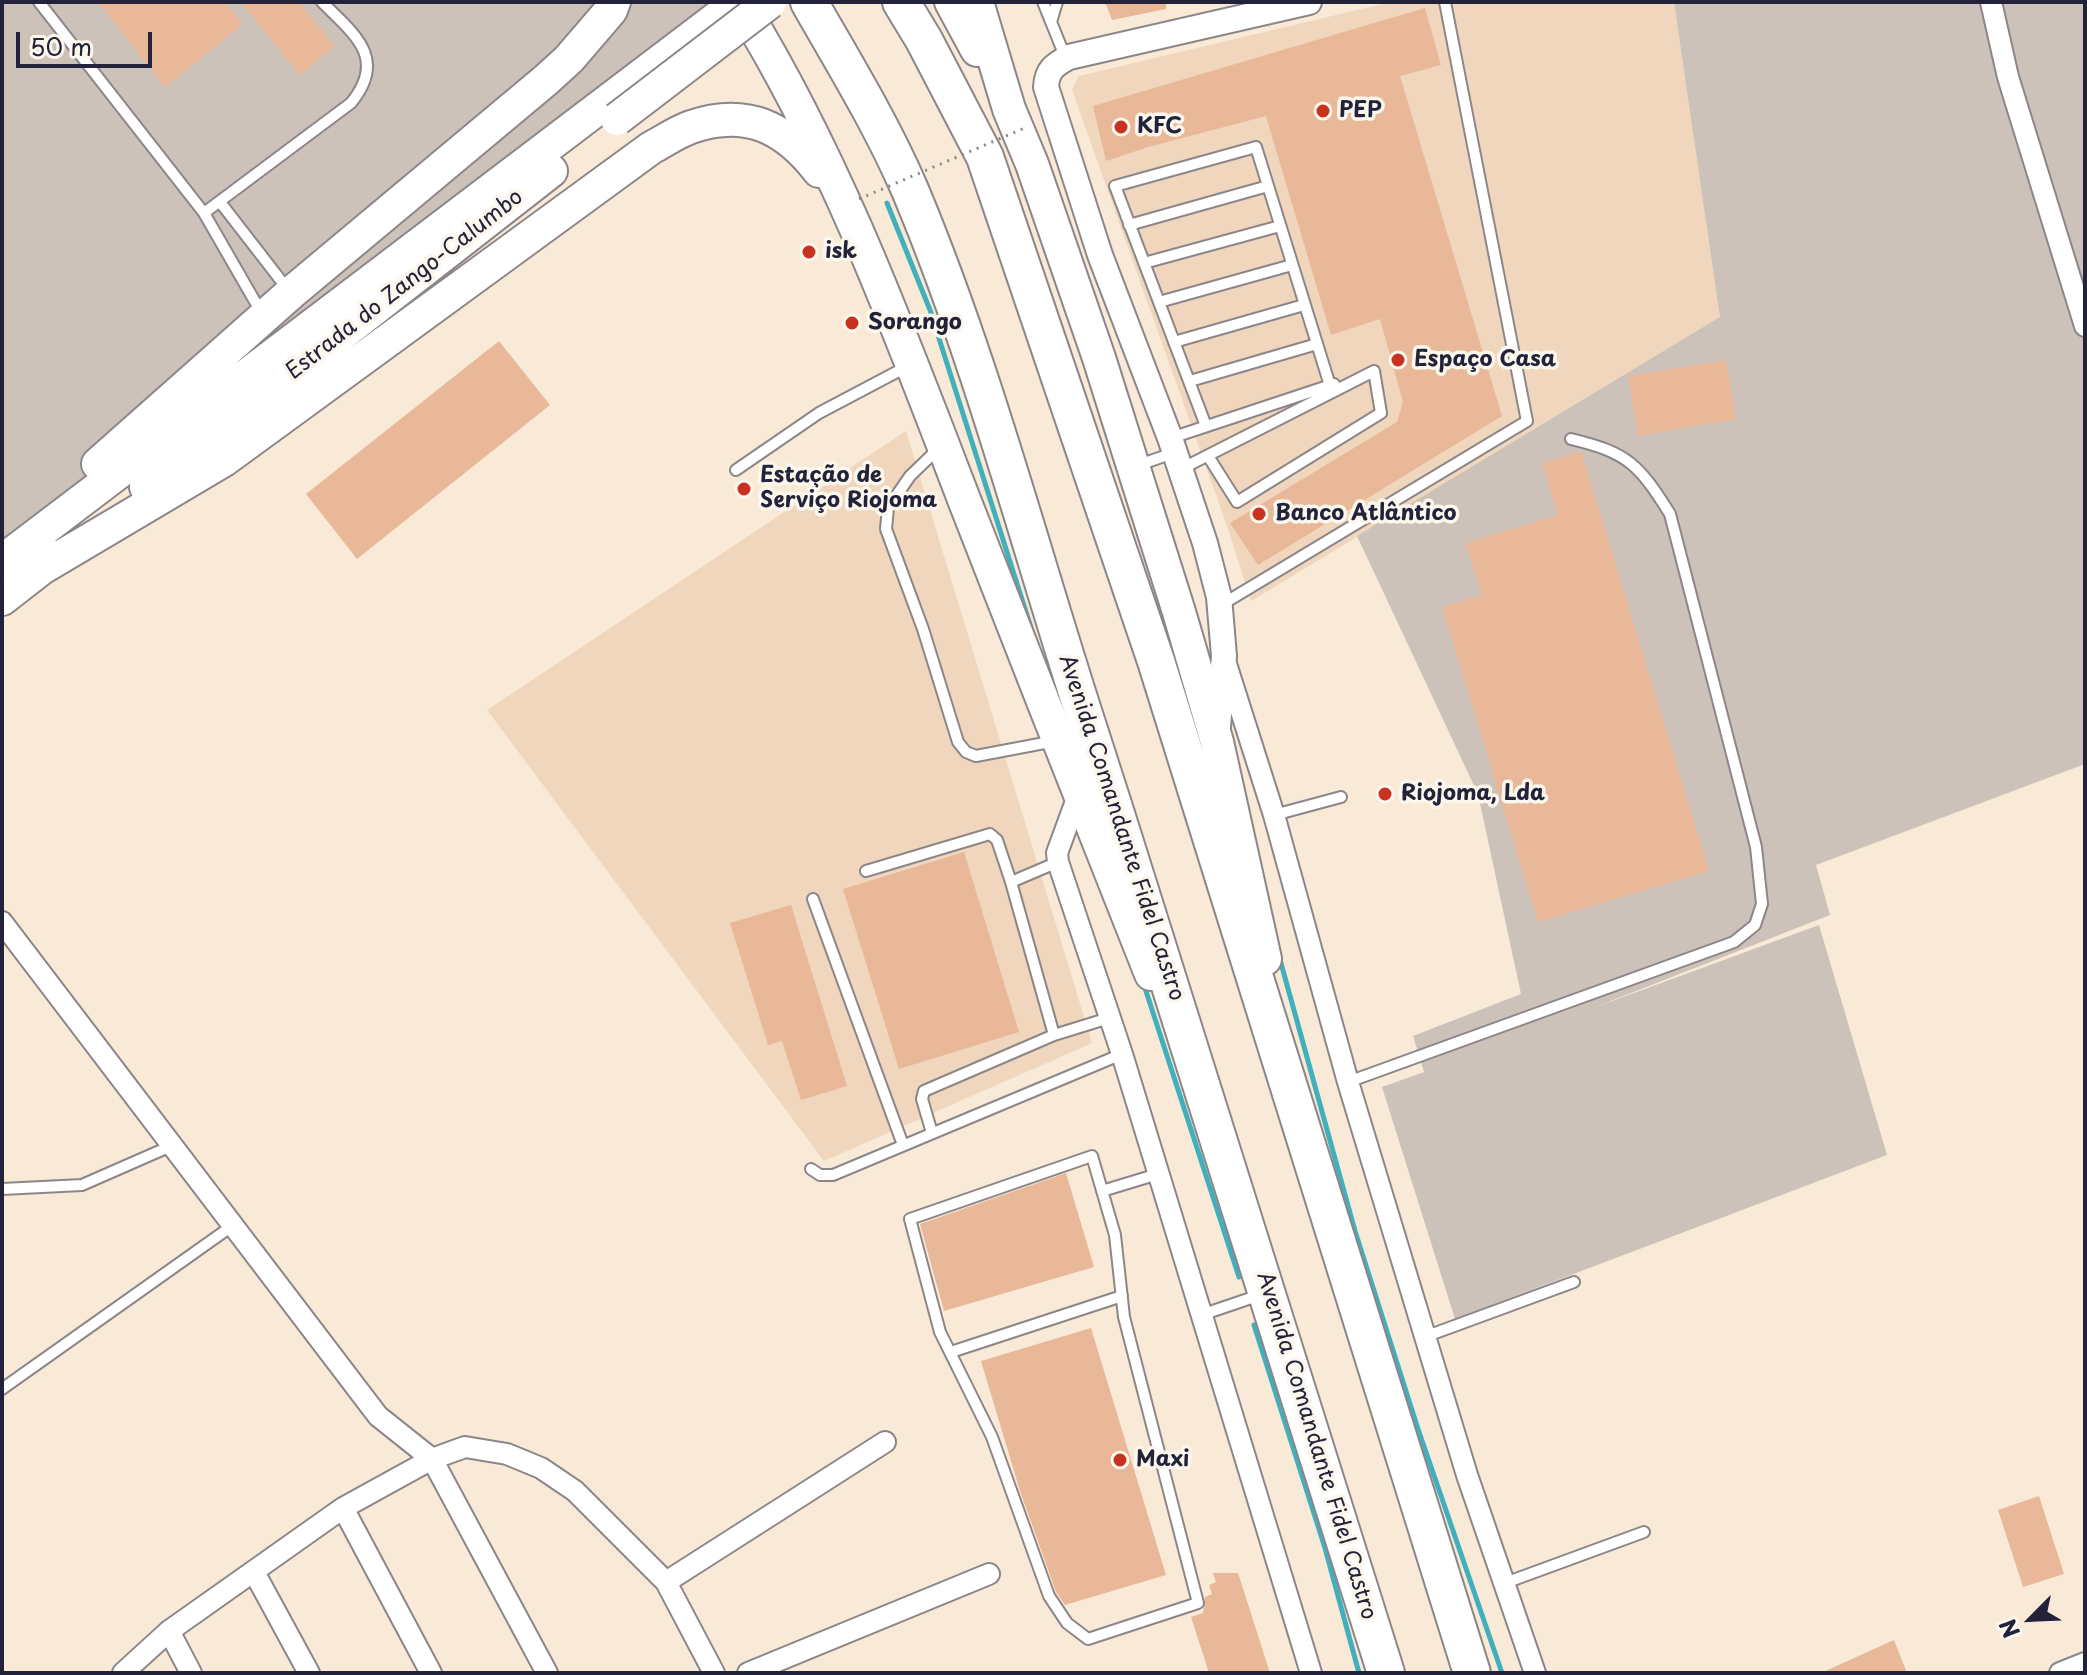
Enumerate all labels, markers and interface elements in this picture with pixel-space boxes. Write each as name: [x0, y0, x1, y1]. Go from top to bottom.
scale bar: [20, 16, 156, 66]
text: 50 m: [30, 28, 92, 64]
place label: PEP: [1339, 98, 1382, 124]
marker: PEP: [1314, 102, 1332, 120]
place label: KFC: [1137, 114, 1182, 140]
marker: KFC: [1112, 118, 1130, 136]
street label: Estrada do Zango-Calumbo: [281, 184, 529, 386]
place label: isk: [825, 239, 857, 265]
marker: isk: [800, 243, 818, 261]
place label: Sorango: [868, 310, 962, 336]
marker: Sorango: [843, 314, 861, 332]
place label: Espaço Casa: [1414, 347, 1556, 373]
marker: Espaço Casa: [1389, 351, 1407, 369]
place label: Estação de Serviço Riojoma: [760, 463, 937, 514]
marker: Estação de Serviço Riojoma: [735, 480, 753, 498]
place label: Banco Atlântico: [1275, 501, 1456, 527]
marker: Banco Atlântico: [1250, 505, 1268, 523]
street label: Avenida Comandante Fidel Castro: [1052, 652, 1190, 1004]
place label: Riojoma, Lda: [1401, 781, 1545, 807]
marker: Riojoma, Lda: [1376, 785, 1394, 803]
street label: Avenida Comandante Fidel Castro: [1250, 1269, 1382, 1623]
place label: Maxi: [1136, 1447, 1189, 1473]
marker: Maxi: [1111, 1451, 1129, 1469]
north arrow: [1991, 1579, 2071, 1659]
text: N: [1990, 1614, 2027, 1644]

